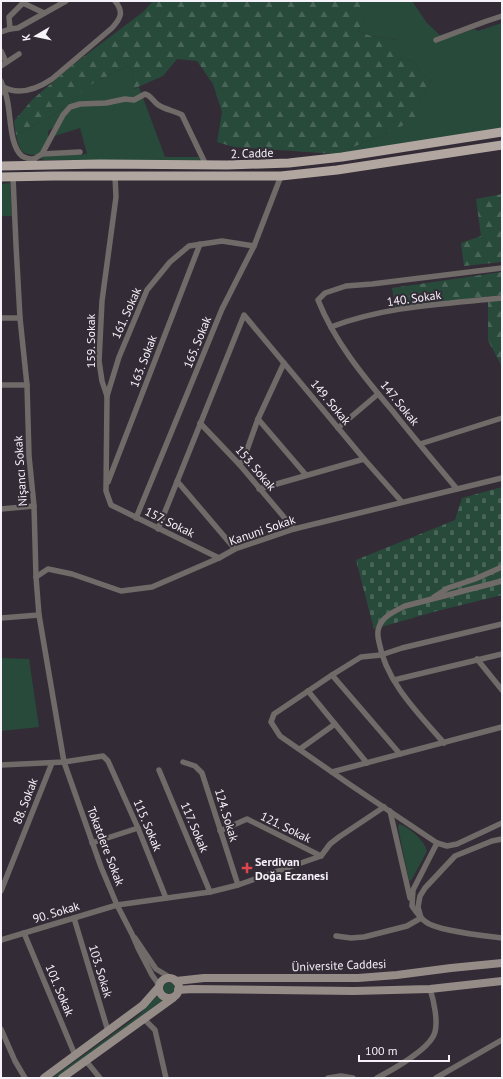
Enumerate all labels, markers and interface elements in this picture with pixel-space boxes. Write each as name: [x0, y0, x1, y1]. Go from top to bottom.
north arrow: [16, 16, 56, 56]
text: K: [19, 33, 34, 42]
street label: 2. Cadde: [230, 145, 274, 161]
street label: 161. Sokak: [108, 285, 144, 341]
street label: 140. Sokak: [386, 287, 442, 309]
street label: 159. Sokak: [83, 313, 98, 368]
street label: 165. Sokak: [180, 314, 214, 370]
street label: 163. Sokak: [126, 333, 160, 389]
street label: 149. Sokak: [308, 376, 354, 428]
street label: 147. Sokak: [377, 378, 423, 429]
street label: Nişancı Sokak: [10, 435, 30, 507]
street label: 153. Sokak: [232, 442, 280, 494]
street label: 157. Sokak: [143, 504, 198, 541]
street label: Kanuni Sokak: [227, 512, 297, 548]
street label: 88. Sokak: [9, 776, 41, 826]
street label: 124. Sokak: [212, 787, 242, 844]
street label: 115. Sokak: [130, 797, 166, 853]
street label: 117. Sokak: [178, 799, 212, 855]
street label: Tokatdere Sokak: [84, 804, 128, 888]
street label: 121. Sokak: [258, 808, 314, 846]
place label: Serdivan Doğa Eczanesi: [255, 854, 328, 883]
marker: Serdivan Doğa Eczanesi: [242, 863, 252, 873]
street label: 90. Sokak: [31, 898, 81, 926]
street label: 103. Sokak: [86, 943, 116, 1000]
street label: Üniversite Caddesi: [291, 956, 387, 974]
street label: 101. Sokak: [42, 962, 78, 1018]
scale bar: [359, 1037, 449, 1063]
text: 100 m: [365, 1043, 398, 1058]

